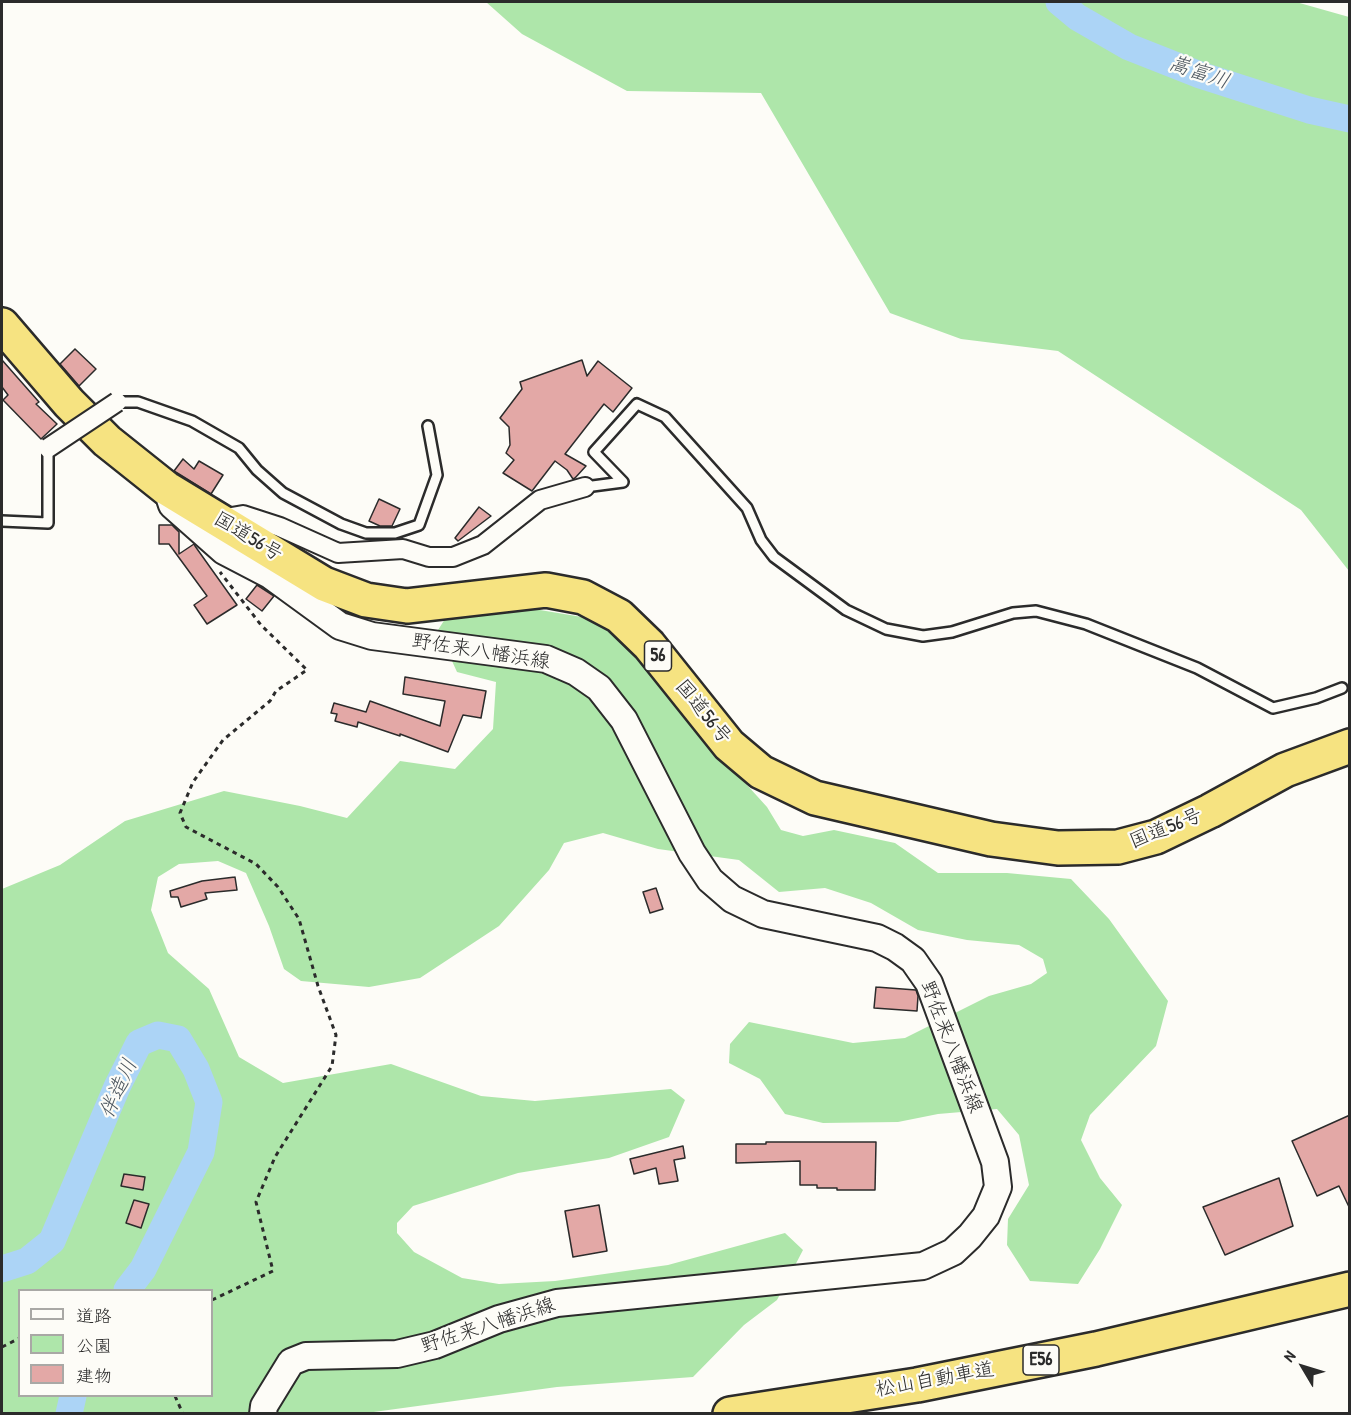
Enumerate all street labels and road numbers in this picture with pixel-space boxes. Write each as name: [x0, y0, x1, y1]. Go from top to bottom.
street label: 国道56号: [209, 507, 287, 567]
street label: 野佐来八幡浜線: [410, 629, 552, 675]
road number: 56: [644, 641, 672, 671]
street label: 国道56号: [670, 675, 736, 749]
street label: 国道56号: [1126, 804, 1206, 854]
street label: 野佐来八幡浜線: [915, 977, 987, 1117]
street label: 野佐来八幡浜線: [418, 1293, 558, 1359]
road number: E56: [1023, 1345, 1059, 1375]
street label: 松山自動車道: [874, 1358, 996, 1402]

